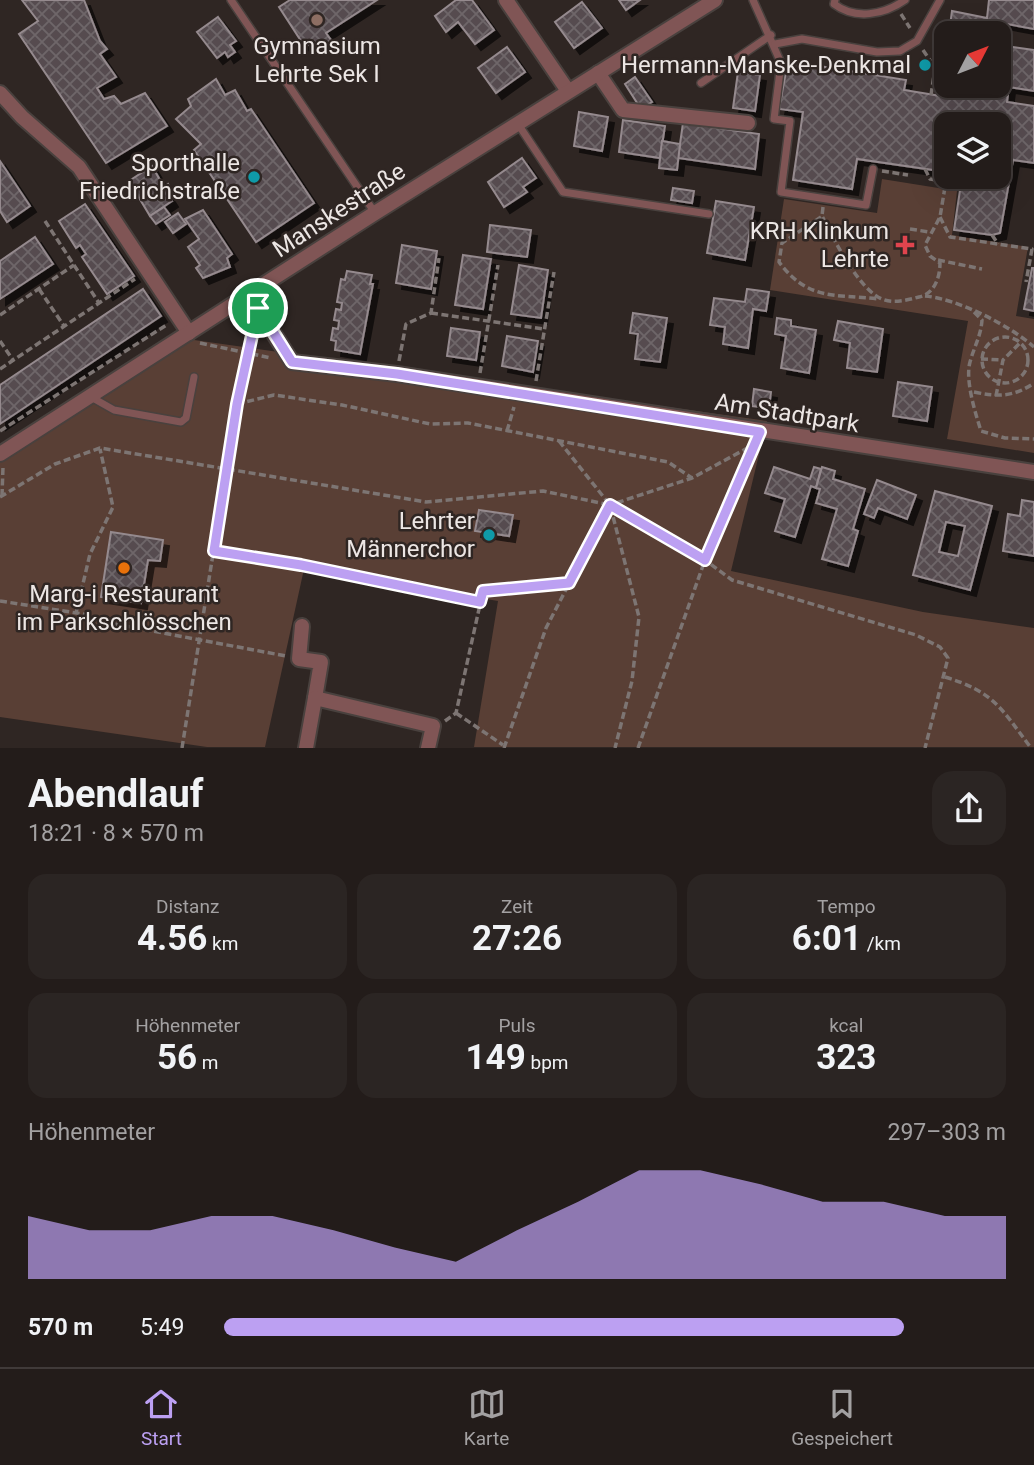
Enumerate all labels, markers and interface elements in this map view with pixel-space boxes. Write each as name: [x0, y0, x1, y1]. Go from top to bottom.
marker: Gymnasium Lehrte Sek I: [309, 12, 325, 28]
north arrow: [934, 21, 1012, 98]
map controls: [934, 21, 1011, 189]
place label: Gymnasium Lehrte Sek I: [253, 32, 381, 88]
place label: Hermann-Manske-Denkmal: [621, 51, 911, 79]
marker: Hermann-Manske-Denkmal: [917, 57, 933, 73]
button: layers: [934, 112, 1011, 189]
place label: Sporthalle Friedrichstraße: [79, 149, 240, 205]
street label: Manskestraße: [268, 157, 410, 263]
marker: Sporthalle Friedrichstraße: [246, 169, 262, 185]
place label: KRH Klinkum Lehrte: [750, 217, 889, 273]
marker: KRH Klinkum Lehrte: [895, 235, 915, 255]
pin: [228, 278, 288, 338]
icon: arrive: [239, 289, 277, 327]
street label: Am Stadtpark: [713, 388, 862, 438]
place label: Lehrter Männerchor: [346, 507, 475, 563]
marker: Lehrter Männerchor: [481, 527, 497, 543]
marker: Marg-i Restaurant im Parkschlösschen: [116, 560, 132, 576]
place label: Marg-i Restaurant im Parkschlösschen: [16, 580, 232, 636]
button: share: [932, 771, 1006, 845]
text: Abendlauf: [28, 772, 203, 816]
text: 18:21 · 8 × 570 m: [28, 820, 204, 847]
text: Distanz: [156, 895, 219, 918]
text: Zeit: [501, 895, 533, 918]
text: Tempo: [817, 895, 876, 918]
text: 4.56: [137, 918, 207, 959]
text: 27:26: [472, 918, 562, 959]
text: 6:01: [792, 918, 862, 959]
text: km: [207, 932, 238, 955]
text: /km: [862, 932, 901, 955]
text: Höhenmeter: [135, 1014, 240, 1037]
text: Puls: [499, 1014, 535, 1037]
text: kcal: [829, 1014, 864, 1037]
text: 56: [157, 1037, 197, 1078]
text: 149: [466, 1037, 526, 1078]
text: 323: [816, 1037, 876, 1078]
text: m: [197, 1051, 218, 1074]
text: bpm: [526, 1051, 568, 1074]
text: Höhenmeter: [28, 1119, 155, 1146]
text: 297–303 m: [887, 1119, 1006, 1146]
text: 570 m: [28, 1314, 93, 1341]
text: 5:49: [140, 1314, 184, 1341]
tab: Start: [141, 1385, 182, 1450]
tab: Karte: [464, 1385, 509, 1450]
tab: Gespeichert: [791, 1385, 893, 1450]

